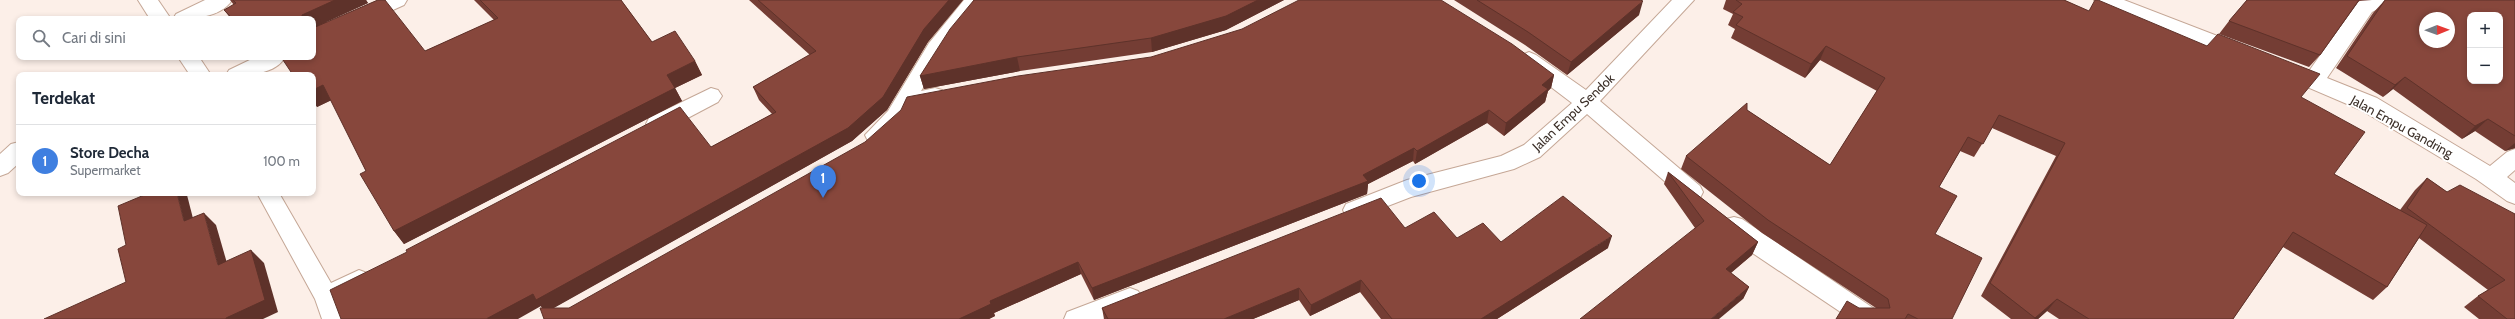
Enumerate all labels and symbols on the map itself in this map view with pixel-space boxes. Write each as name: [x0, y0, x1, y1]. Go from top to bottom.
north arrow: [2419, 12, 2455, 48]
street label: Jalan Empu Sendok: [1528, 70, 1617, 155]
street label: Jalan Empu Gandring: [2347, 91, 2456, 161]
pin: 1: [810, 165, 836, 198]
your location: [1409, 171, 1429, 191]

